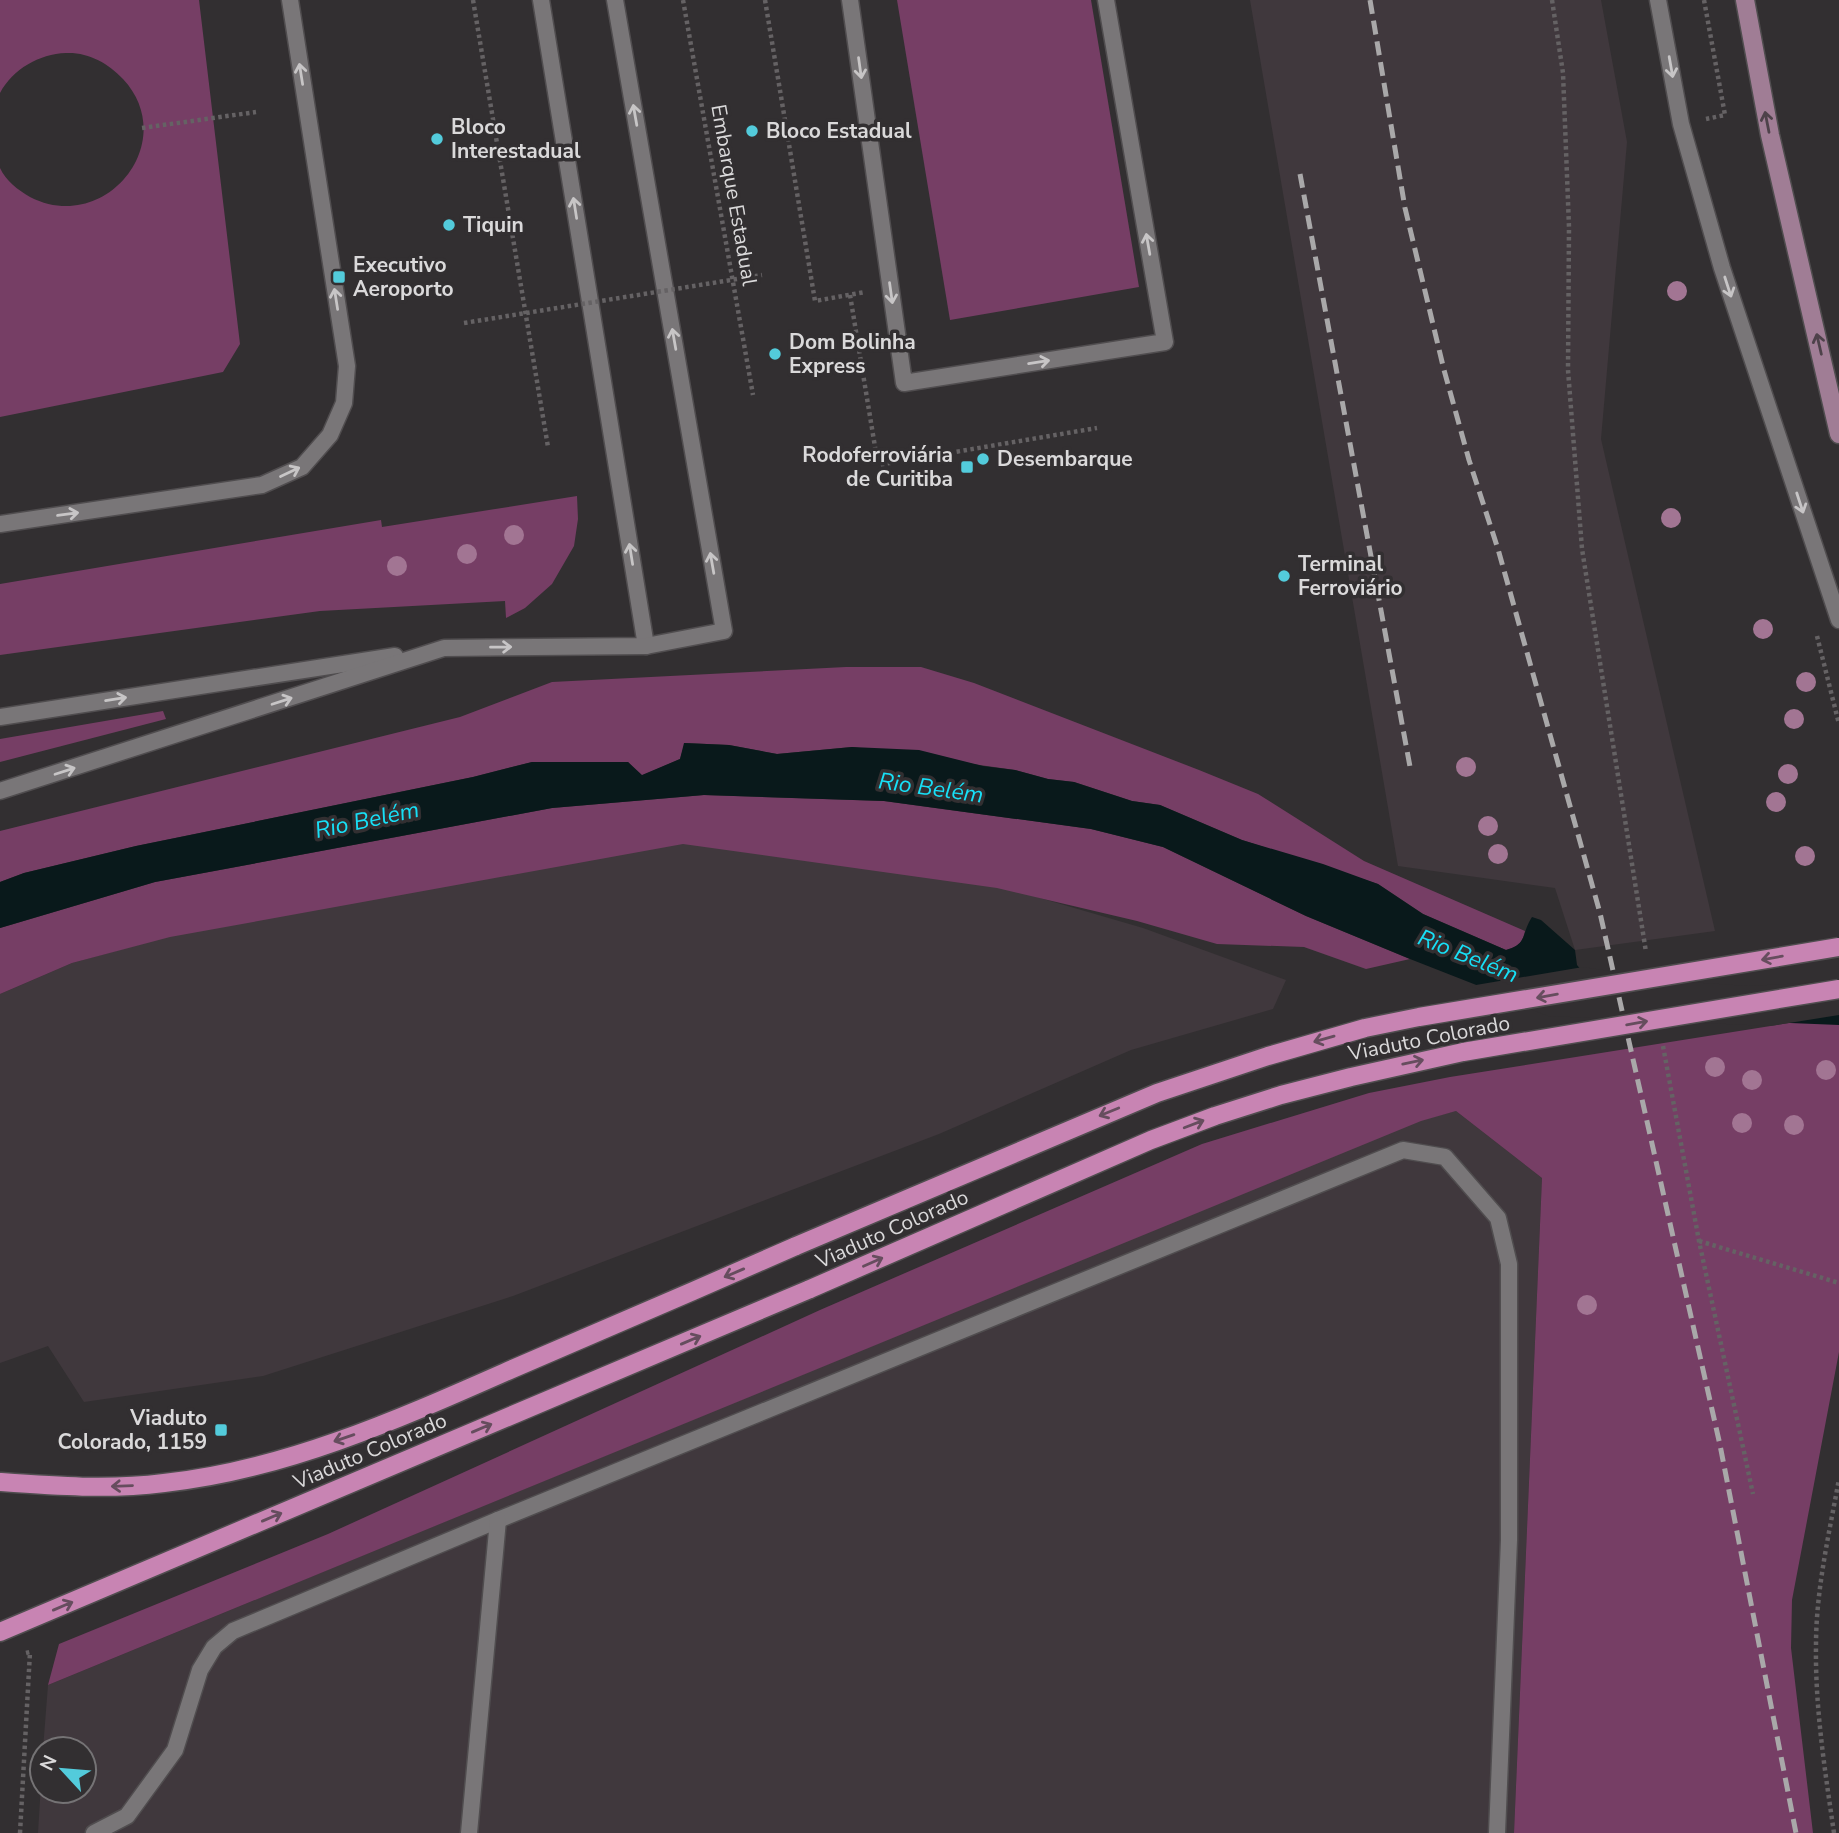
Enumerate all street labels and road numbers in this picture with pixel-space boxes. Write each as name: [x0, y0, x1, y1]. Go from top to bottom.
street label: Embarque Estadual: [704, 102, 764, 289]
street label: Viaduto Colorado: [1345, 1009, 1512, 1068]
street label: Viaduto Colorado: [810, 1183, 973, 1276]
street label: Viaduto Colorado: [288, 1406, 451, 1496]

